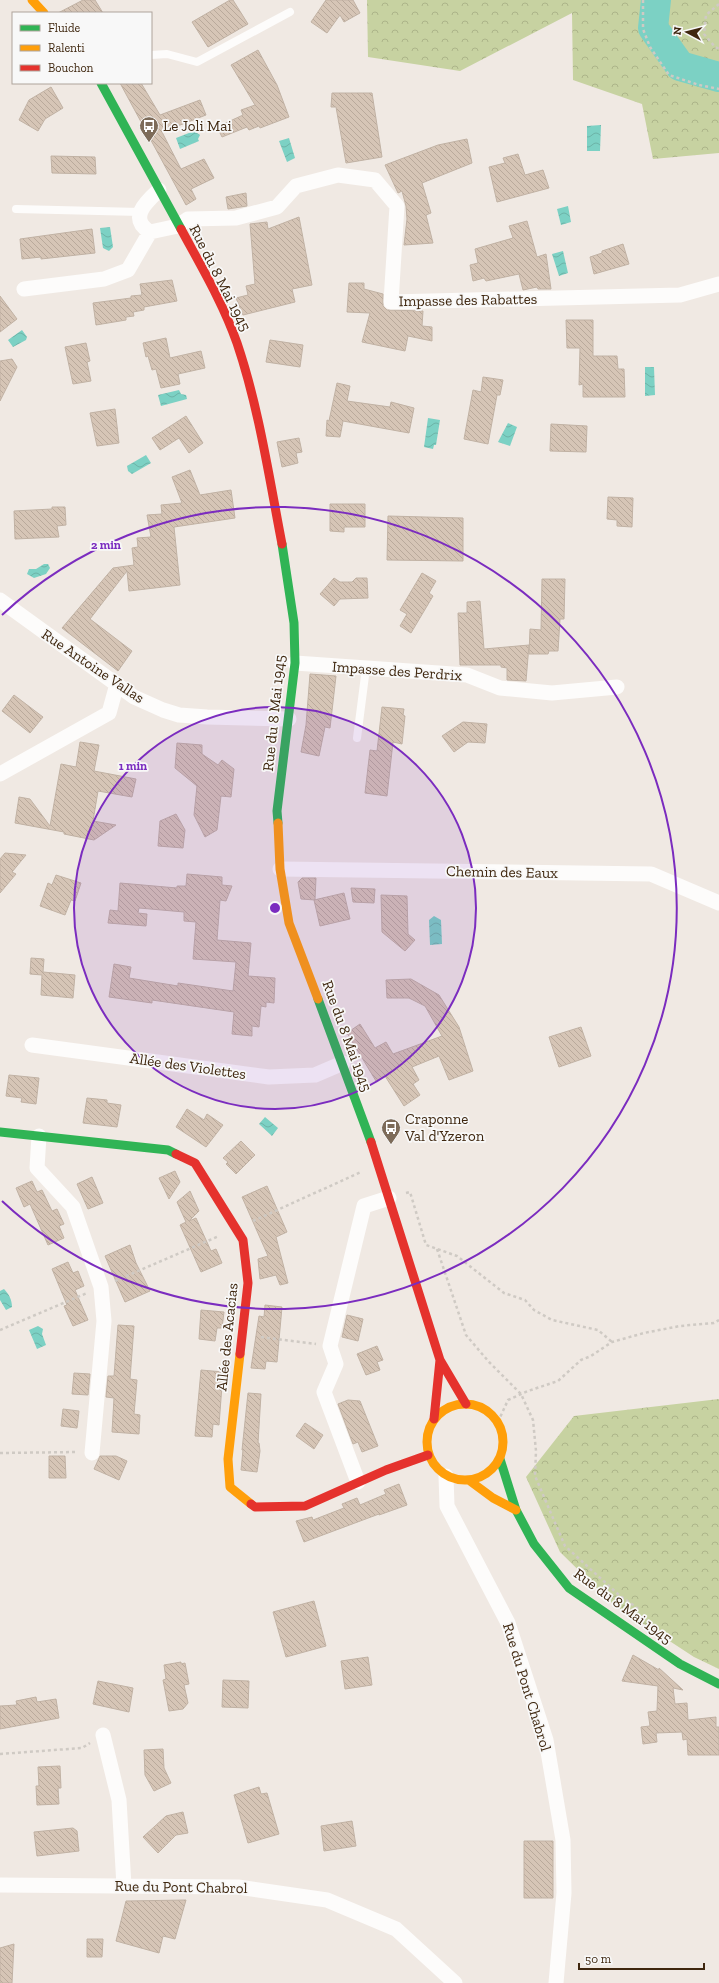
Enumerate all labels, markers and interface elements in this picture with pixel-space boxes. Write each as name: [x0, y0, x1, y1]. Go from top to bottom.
legend: [12, 12, 152, 84]
north arrow: [667, 12, 707, 52]
text: Fluide: [48, 21, 81, 35]
text: N: [671, 25, 685, 36]
text: Ralenti: [48, 41, 85, 55]
text: Bouchon: [48, 61, 94, 75]
bus stop icon: Le Joli Mai: [138, 115, 160, 143]
place label: Le Joli Mai: [163, 117, 232, 135]
street label: Rue du 8 Mai 1945: [185, 222, 255, 335]
street label: Impasse des Rabattes: [399, 290, 537, 310]
text: 2 min: [91, 538, 121, 552]
street label: Rue Antoine Vallas: [38, 625, 148, 707]
street label: Rue du 8 Mai 1945: [259, 654, 289, 772]
street label: Impasse des Perdrix: [331, 657, 463, 685]
text: 1 min: [119, 759, 147, 773]
street label: Chemin des Eaux: [446, 862, 558, 882]
centre of rings: [268, 901, 282, 915]
street label: Rue du 8 Mai 1945: [319, 978, 376, 1094]
street label: Allée des Violettes: [129, 1049, 247, 1083]
place label: Craponne Val d'Yzeron: [404, 1110, 485, 1145]
bus stop icon: Craponne Val d'Yzeron: [380, 1117, 402, 1145]
street label: Allée des Acacias: [212, 1282, 242, 1392]
street label: Rue du 8 Mai 1945: [570, 1564, 676, 1648]
street label: Rue du Pont Chabrol: [499, 1621, 555, 1753]
street label: Rue du Pont Chabrol: [114, 1877, 248, 1897]
scale bar: [579, 1945, 704, 1971]
text: 50 m: [585, 1952, 612, 1966]

